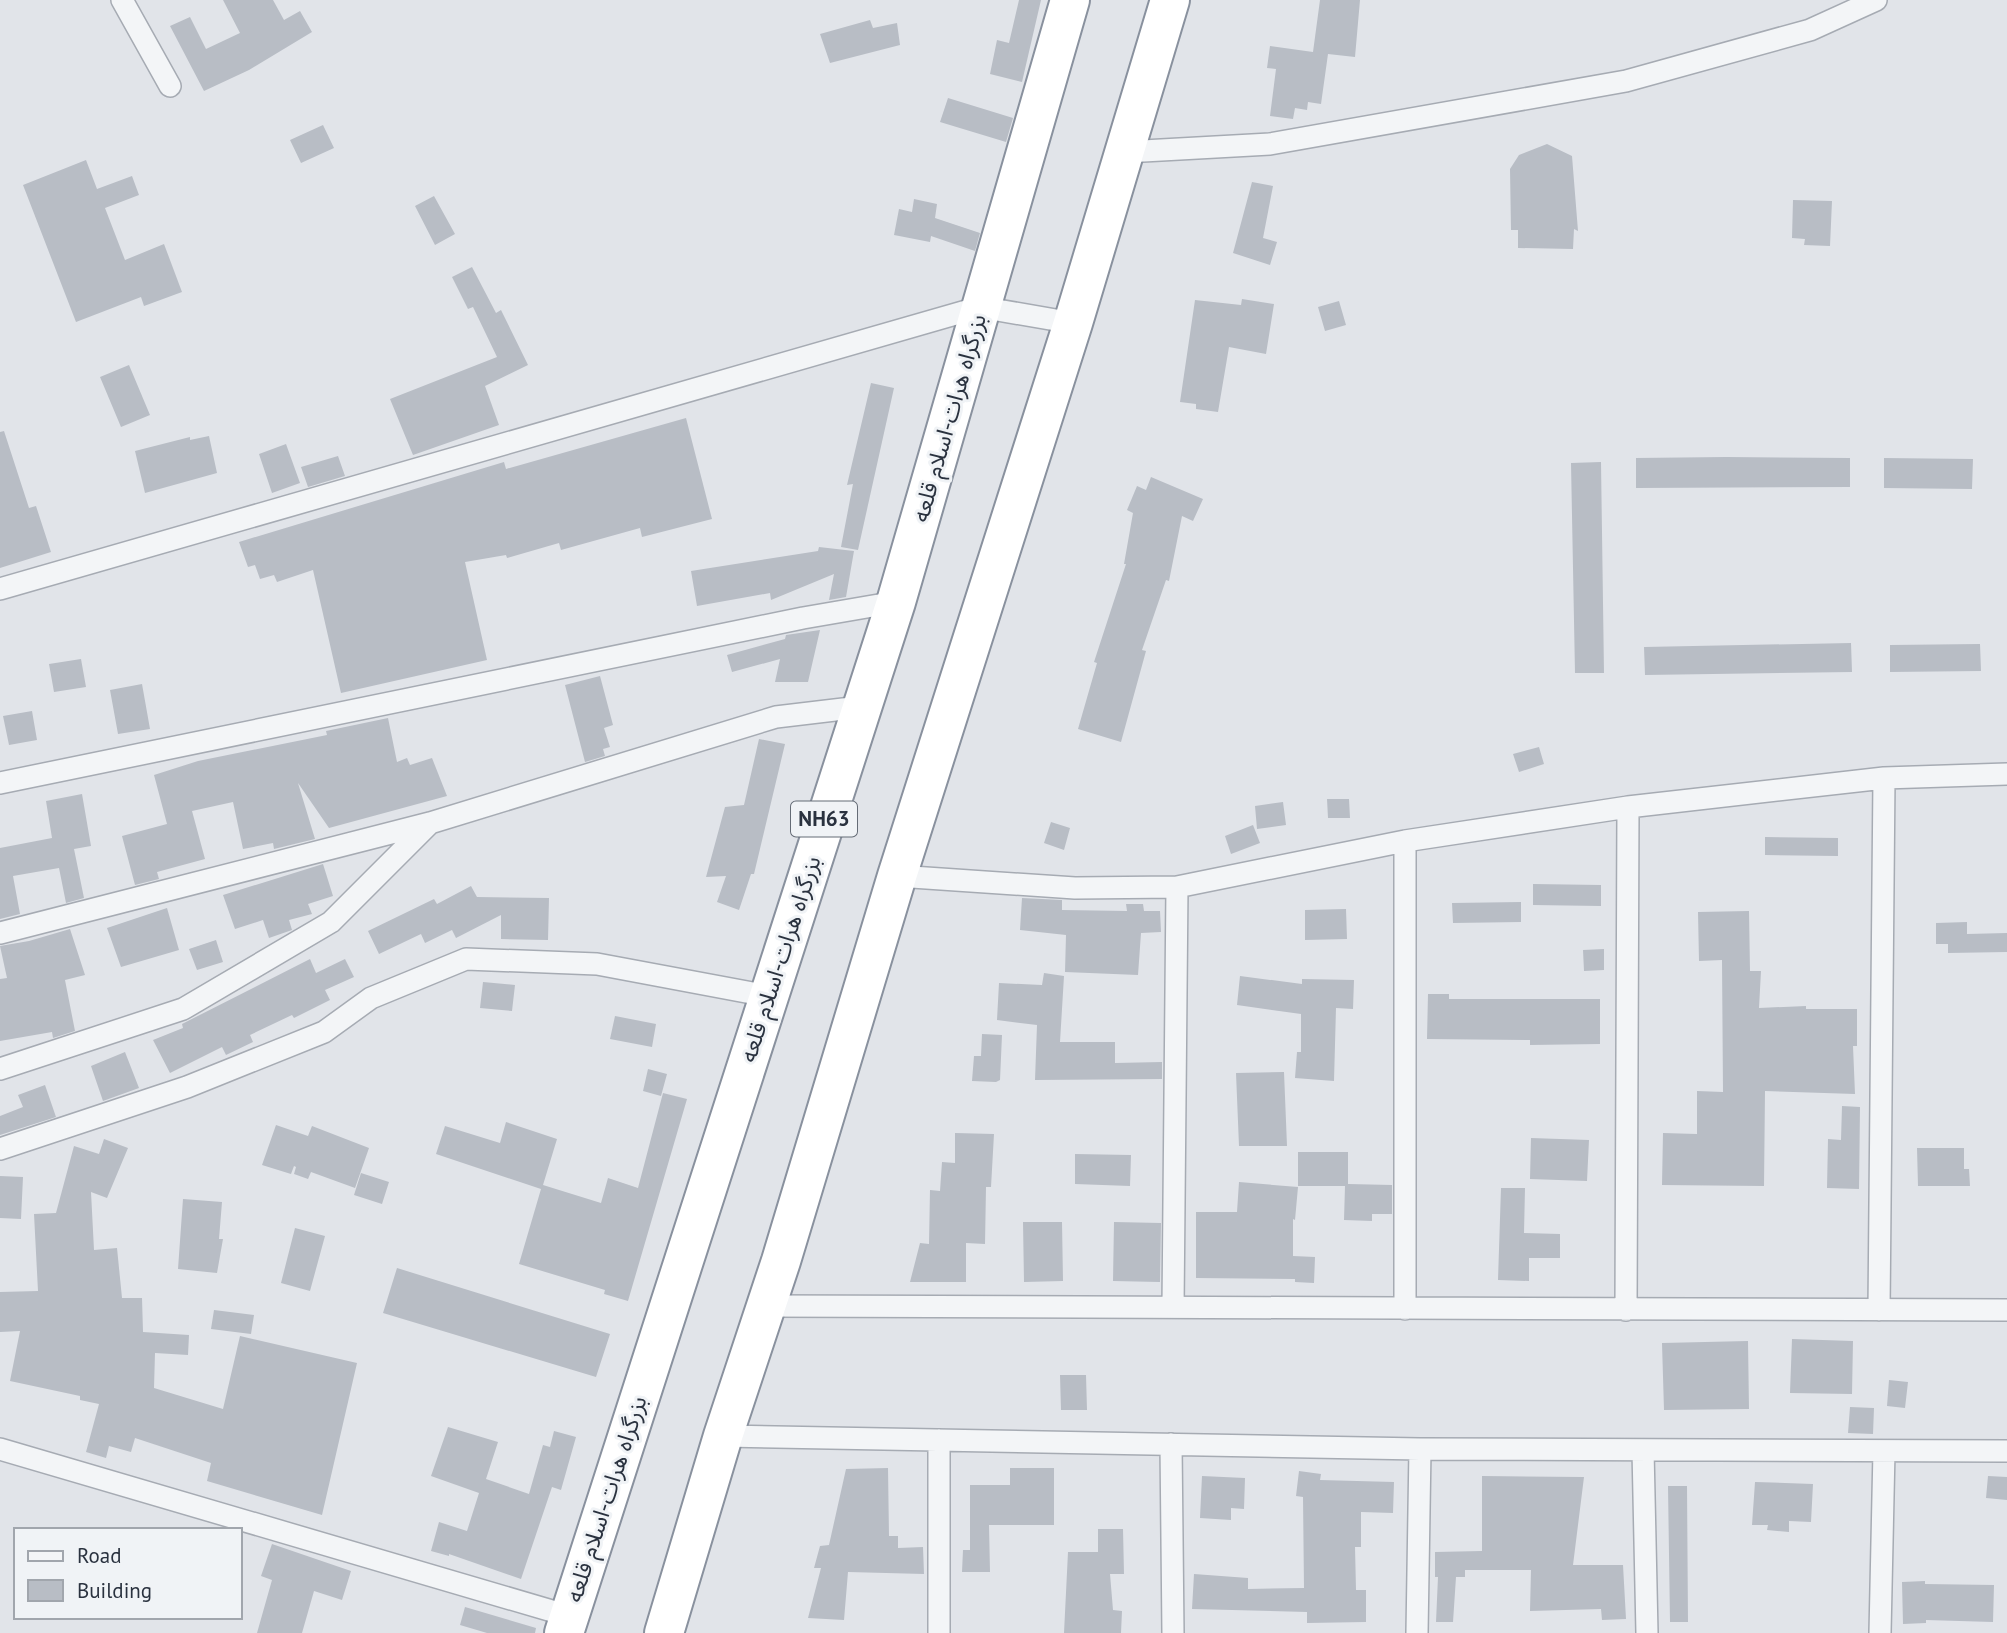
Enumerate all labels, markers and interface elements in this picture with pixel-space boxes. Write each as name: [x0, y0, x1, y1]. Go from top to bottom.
street label: بزرگراه هرات-اسلام قلعه: [905, 311, 996, 526]
road number: NH63: [791, 802, 857, 836]
street label: بزرگراه هرات-اسلام قلعه: [733, 852, 830, 1067]
street label: بزرگراه هرات-اسلام قلعه: [559, 1392, 656, 1607]
legend: [14, 1528, 242, 1619]
text: Road: [77, 1542, 121, 1569]
text: Building: [77, 1577, 152, 1604]

